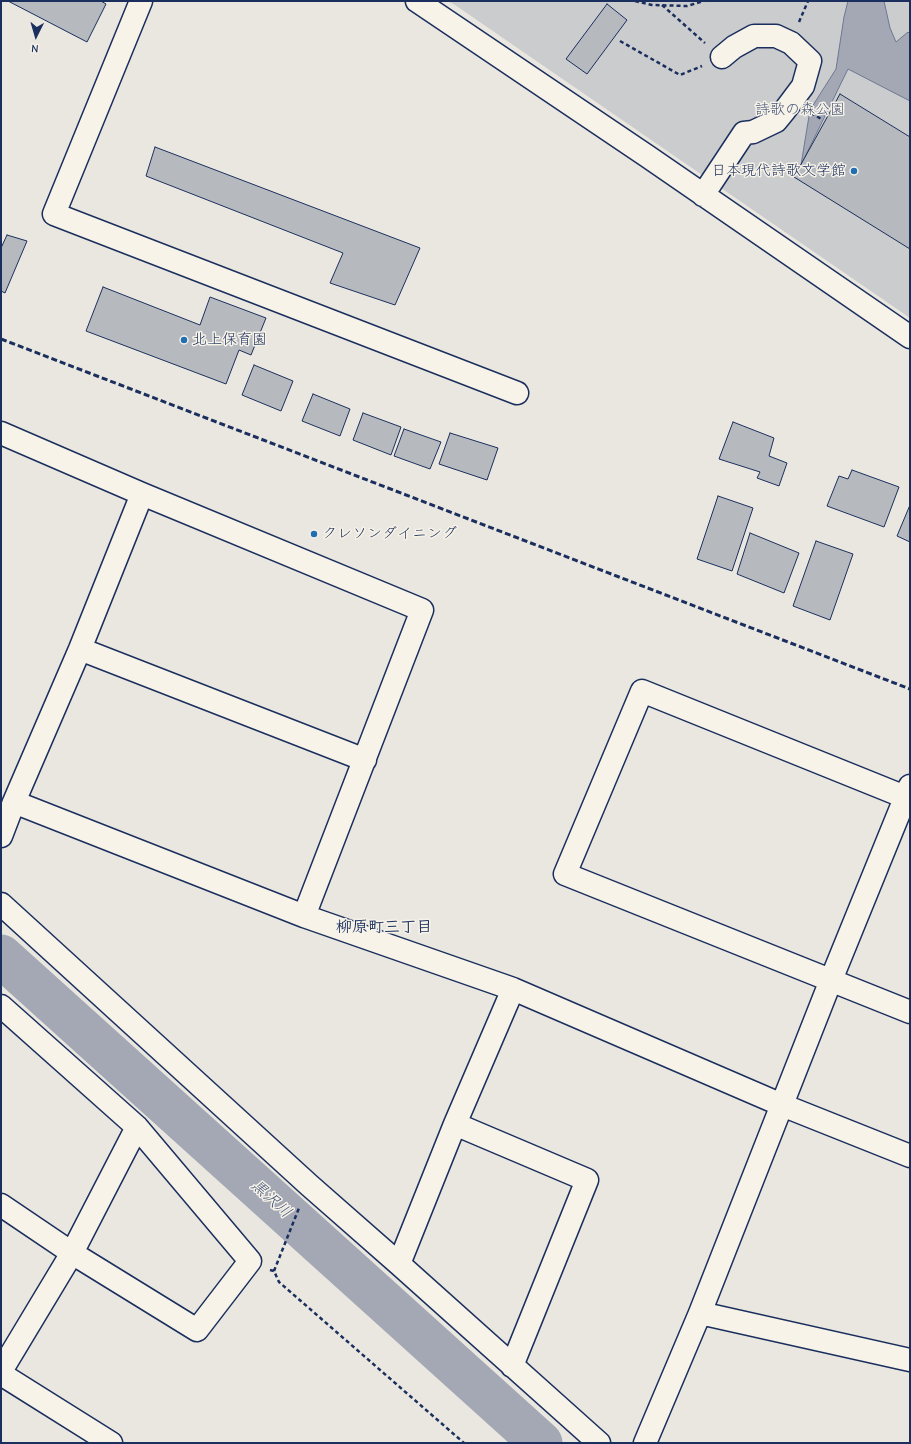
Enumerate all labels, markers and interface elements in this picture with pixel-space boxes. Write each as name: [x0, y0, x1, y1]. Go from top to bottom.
north arrow: [16, 16, 56, 56]
text: N: [31, 42, 39, 55]
park label: 詩歌の森公園: [755, 101, 845, 119]
place label: 日本現代詩歌文学館: [711, 162, 846, 180]
marker: 日本現代詩歌文学館: [849, 166, 859, 176]
place label: 北上保育園: [192, 331, 267, 349]
marker: 北上保育園: [179, 335, 189, 345]
place label: クレソンダイニング: [322, 525, 457, 543]
marker: クレソンダイニング: [309, 529, 319, 539]
district label: 柳原町三丁目: [336, 917, 432, 937]
water label: 黒沢川: [247, 1176, 295, 1222]

